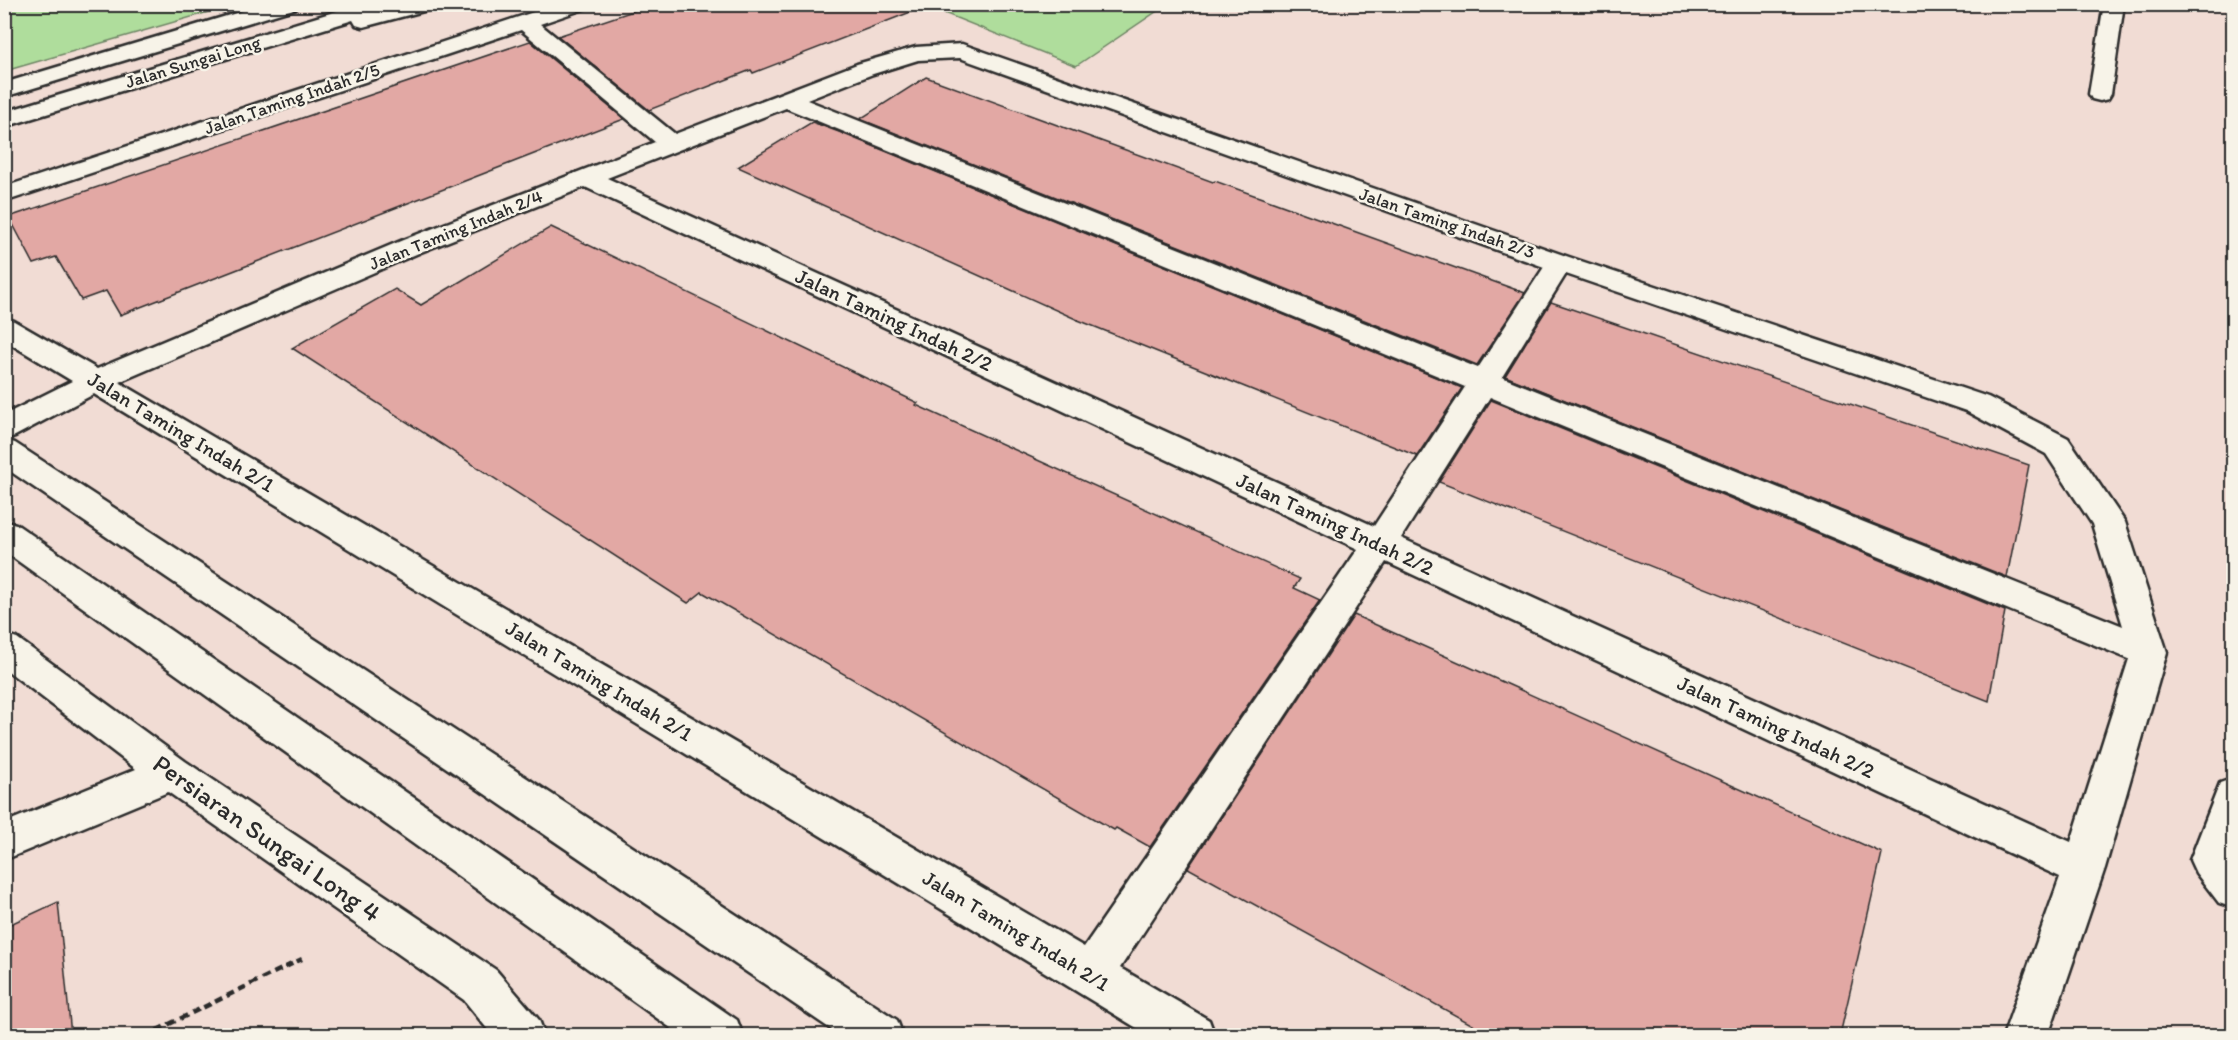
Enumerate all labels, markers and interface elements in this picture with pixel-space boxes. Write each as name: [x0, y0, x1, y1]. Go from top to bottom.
street label: Jalan Sungai Long: [123, 31, 264, 93]
street label: Jalan Taming Indah 2/5: [201, 59, 383, 139]
street label: Jalan Taming Indah 2/3: [1356, 183, 1538, 263]
street label: Jalan Taming Indah 2/4: [366, 185, 546, 275]
street label: Jalan Taming Indah 2/2: [792, 263, 997, 376]
street label: Jalan Taming Indah 2/1: [83, 366, 279, 497]
street label: Jalan Taming Indah 2/2: [1233, 467, 1438, 580]
street label: Jalan Taming Indah 2/1: [501, 615, 697, 746]
street label: Jalan Taming Indah 2/2: [1674, 670, 1879, 783]
street label: Persiaran Sungai Long 4: [147, 747, 387, 929]
street label: Jalan Taming Indah 2/1: [918, 865, 1114, 996]

